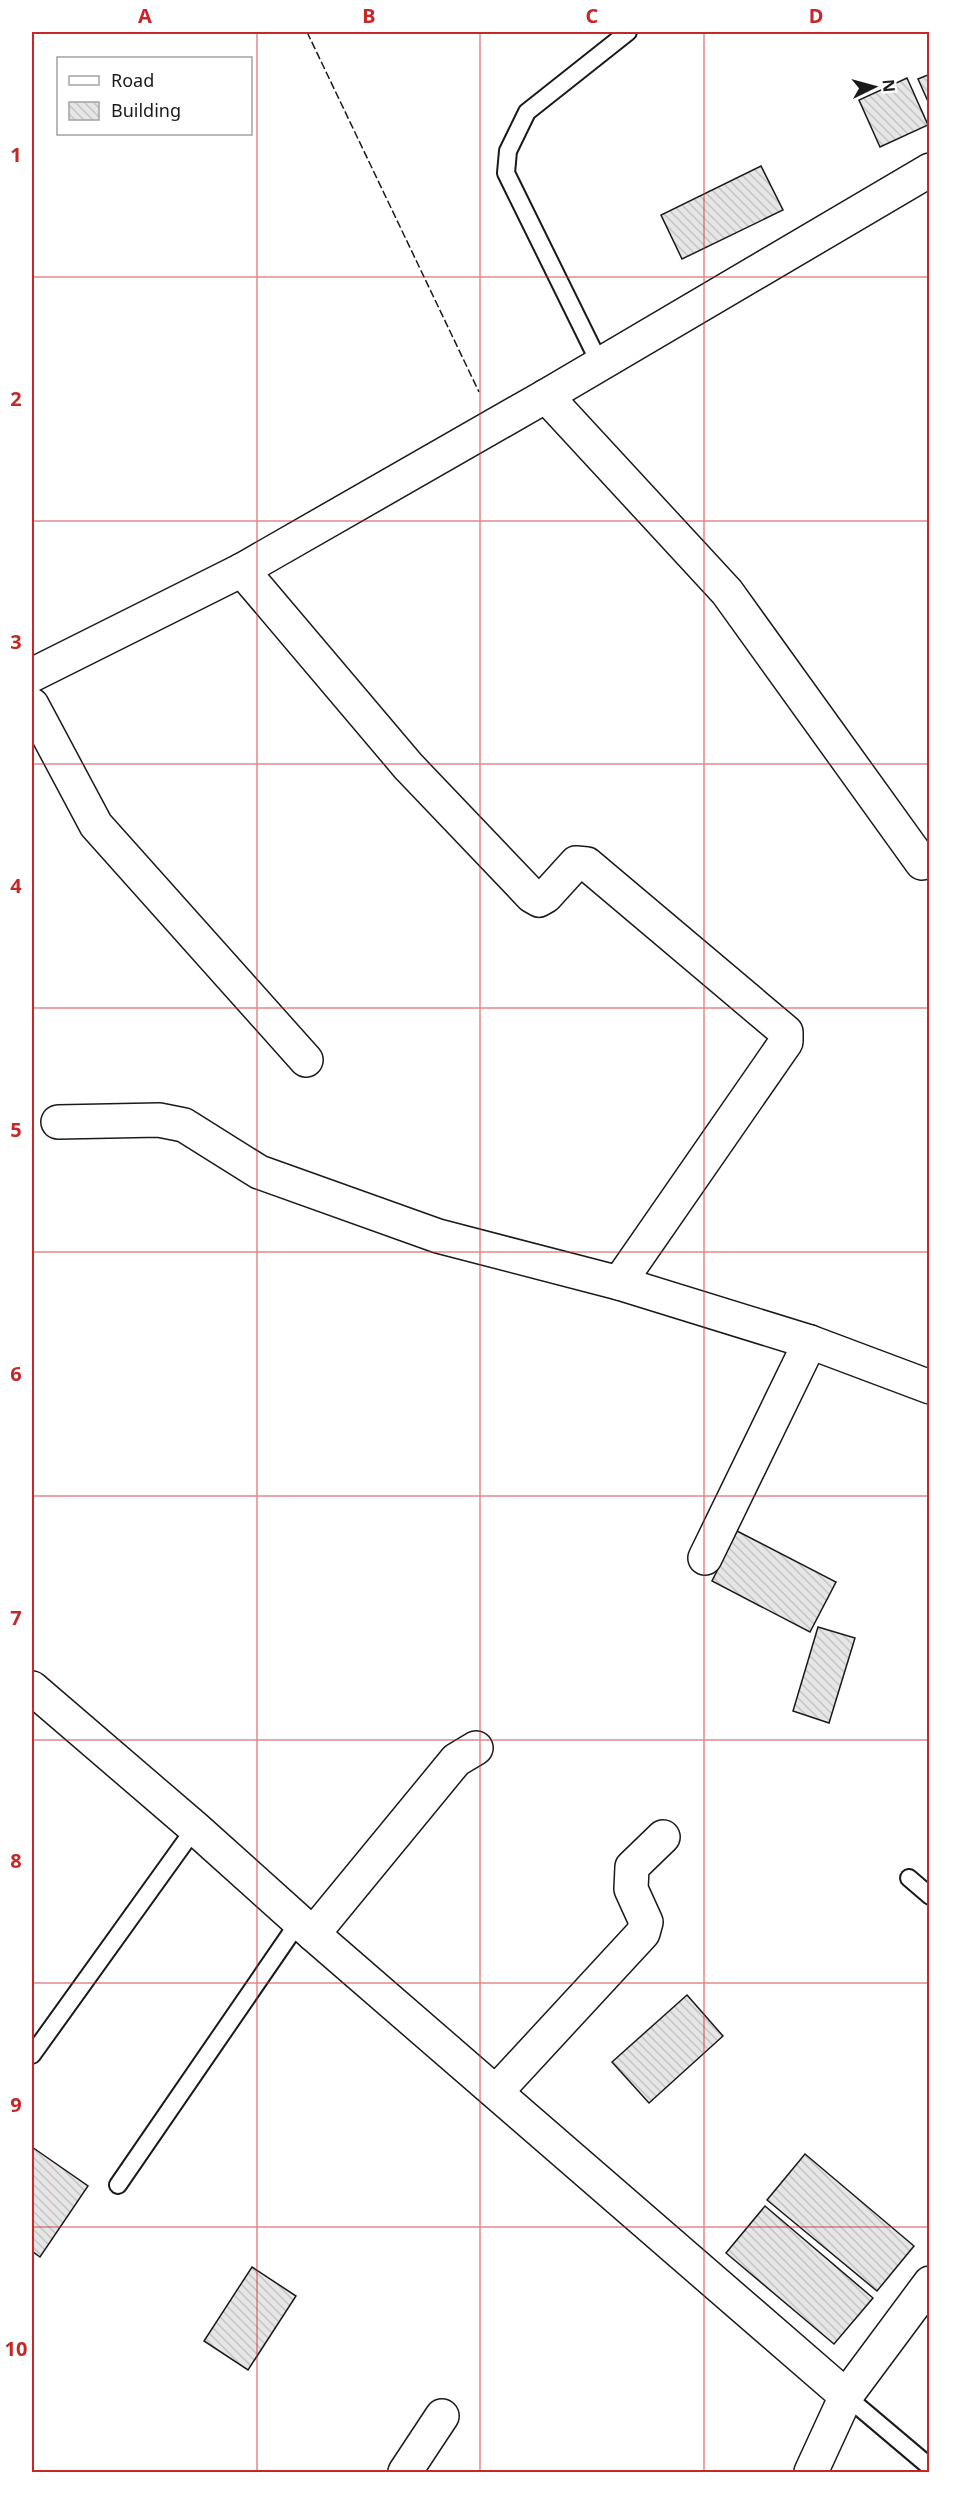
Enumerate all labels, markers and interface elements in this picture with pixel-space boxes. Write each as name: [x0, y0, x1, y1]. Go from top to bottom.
text: A: [138, 2, 152, 29]
text: B: [362, 2, 376, 29]
text: C: [586, 2, 599, 29]
text: D: [809, 2, 823, 29]
legend: [57, 57, 252, 135]
north arrow: [844, 57, 904, 117]
text: Road: [111, 68, 154, 92]
text: N: [877, 78, 900, 93]
text: Building: [111, 98, 181, 122]
text: 1: [10, 141, 22, 168]
text: 2: [10, 385, 22, 412]
text: 3: [10, 628, 22, 655]
text: 4: [10, 872, 22, 899]
text: 5: [10, 1116, 22, 1143]
text: 6: [10, 1360, 22, 1387]
text: 7: [10, 1604, 22, 1631]
text: 8: [10, 1847, 22, 1874]
text: 9: [10, 2091, 22, 2118]
text: 10: [5, 2335, 27, 2362]

